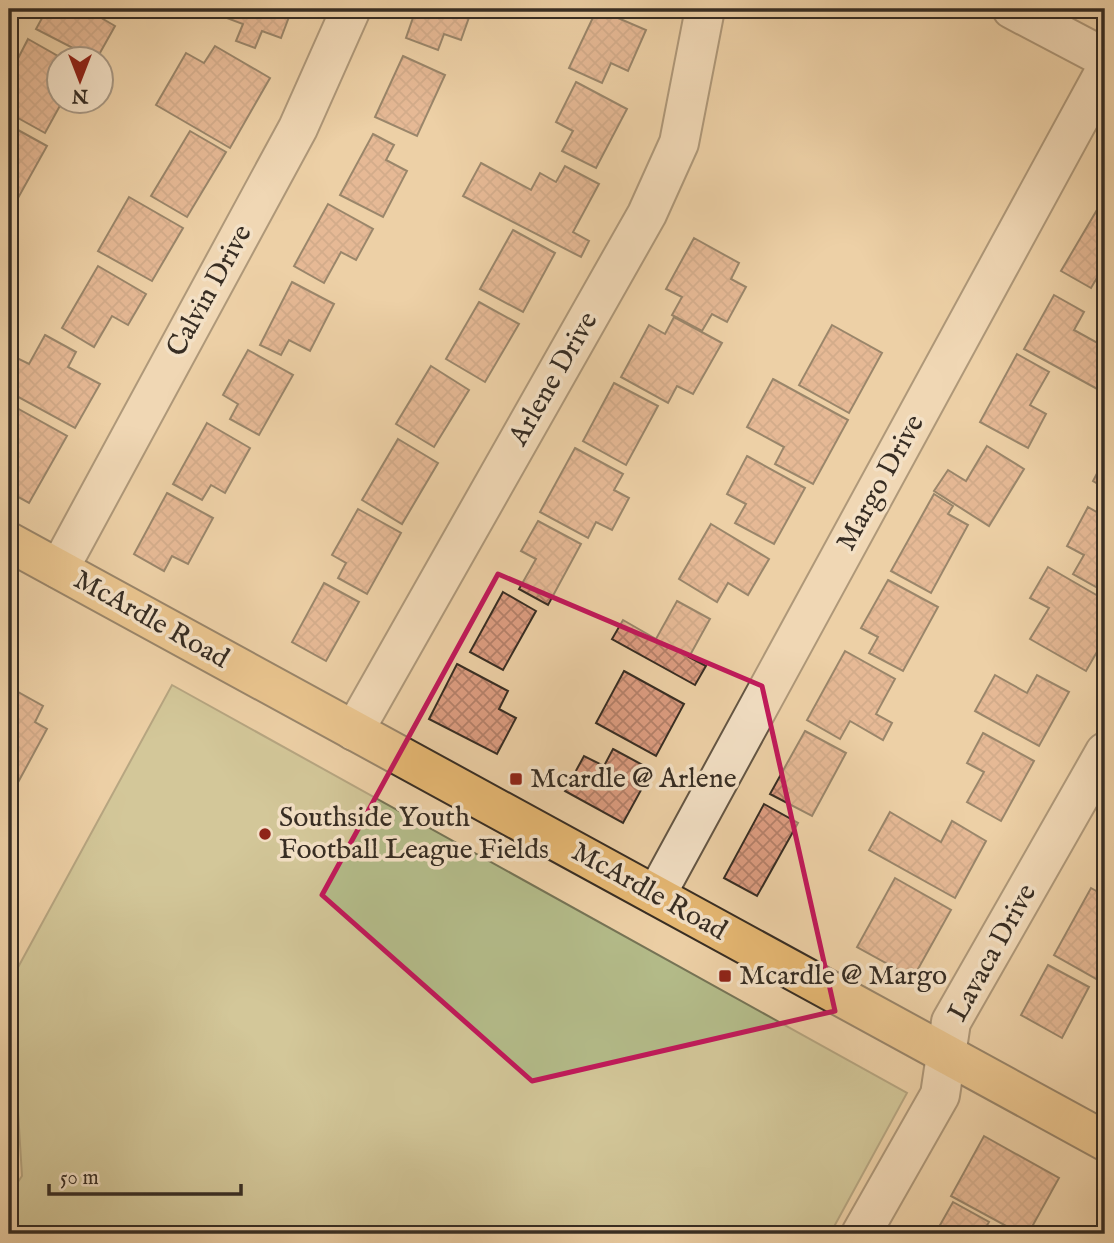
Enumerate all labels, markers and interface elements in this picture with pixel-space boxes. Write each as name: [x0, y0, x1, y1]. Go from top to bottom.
north arrow: [46, 46, 116, 116]
text: N: [71, 83, 89, 107]
street label: Calvin Drive: [159, 219, 261, 363]
street label: Arlene Drive: [501, 306, 606, 453]
street label: Margo Drive: [829, 409, 933, 557]
street label: McArdle Road: [67, 563, 235, 677]
place label: Mcardle @ Arlene: [530, 762, 737, 797]
marker: Mcardle @ Arlene: [508, 771, 524, 787]
place label: Southside Youth Football League Fields: [279, 801, 549, 868]
marker: Southside Youth Football League Fields: [257, 826, 273, 842]
street label: McArdle Road: [565, 835, 733, 949]
street label: Lavaca Drive: [941, 878, 1045, 1028]
place label: Mcardle @ Margo: [739, 959, 947, 994]
marker: Mcardle @ Margo: [717, 968, 733, 984]
scale bar: [49, 1152, 242, 1196]
text: 50 m: [60, 1165, 99, 1192]

